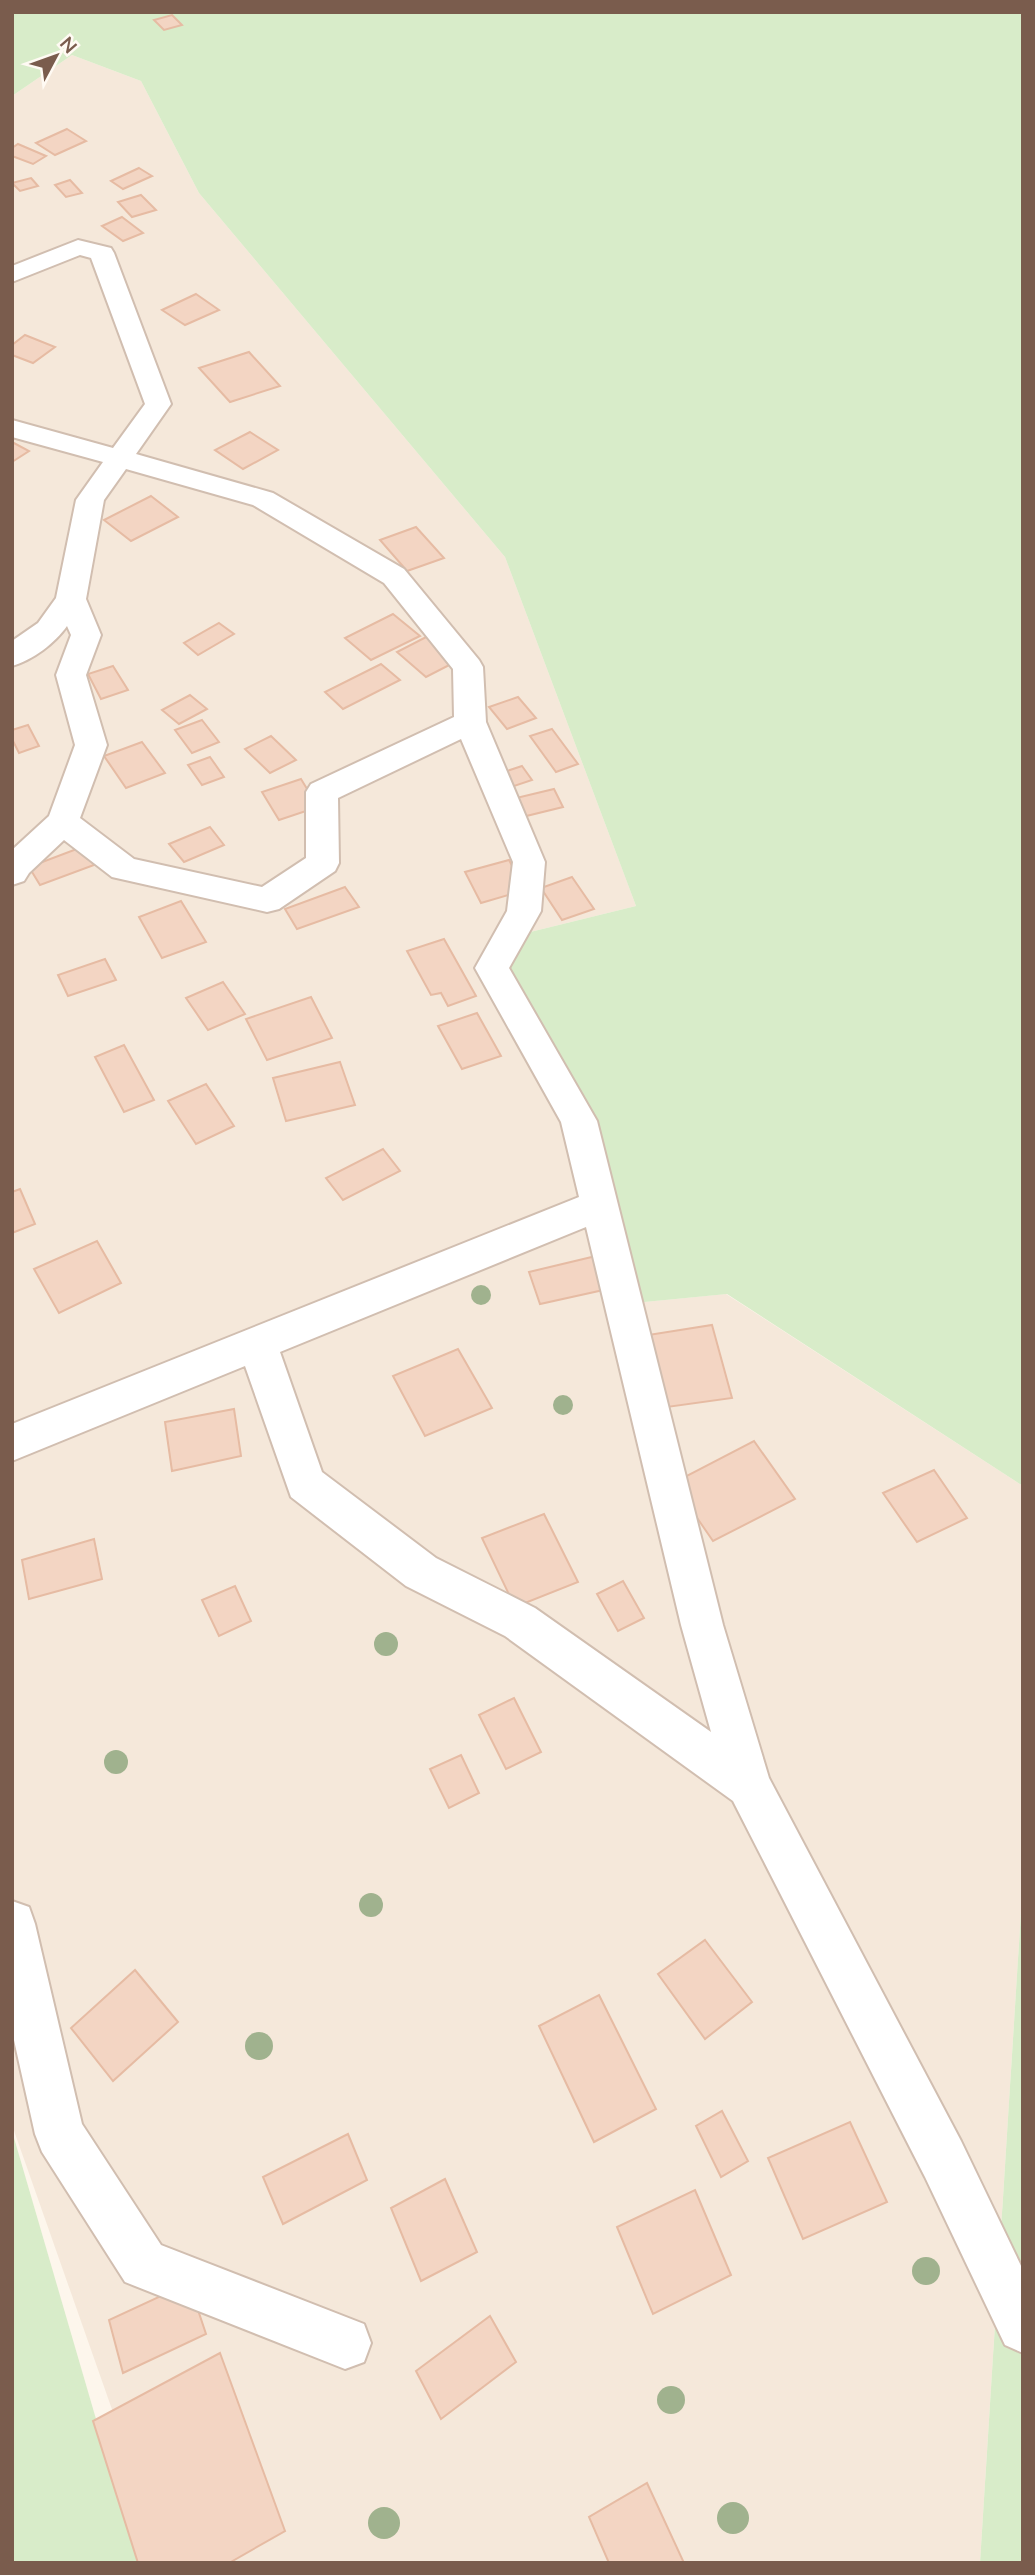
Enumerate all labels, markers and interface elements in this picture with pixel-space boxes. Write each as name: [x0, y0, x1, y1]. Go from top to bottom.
north arrow: [21, 21, 91, 91]
text: N: [55, 32, 83, 58]

